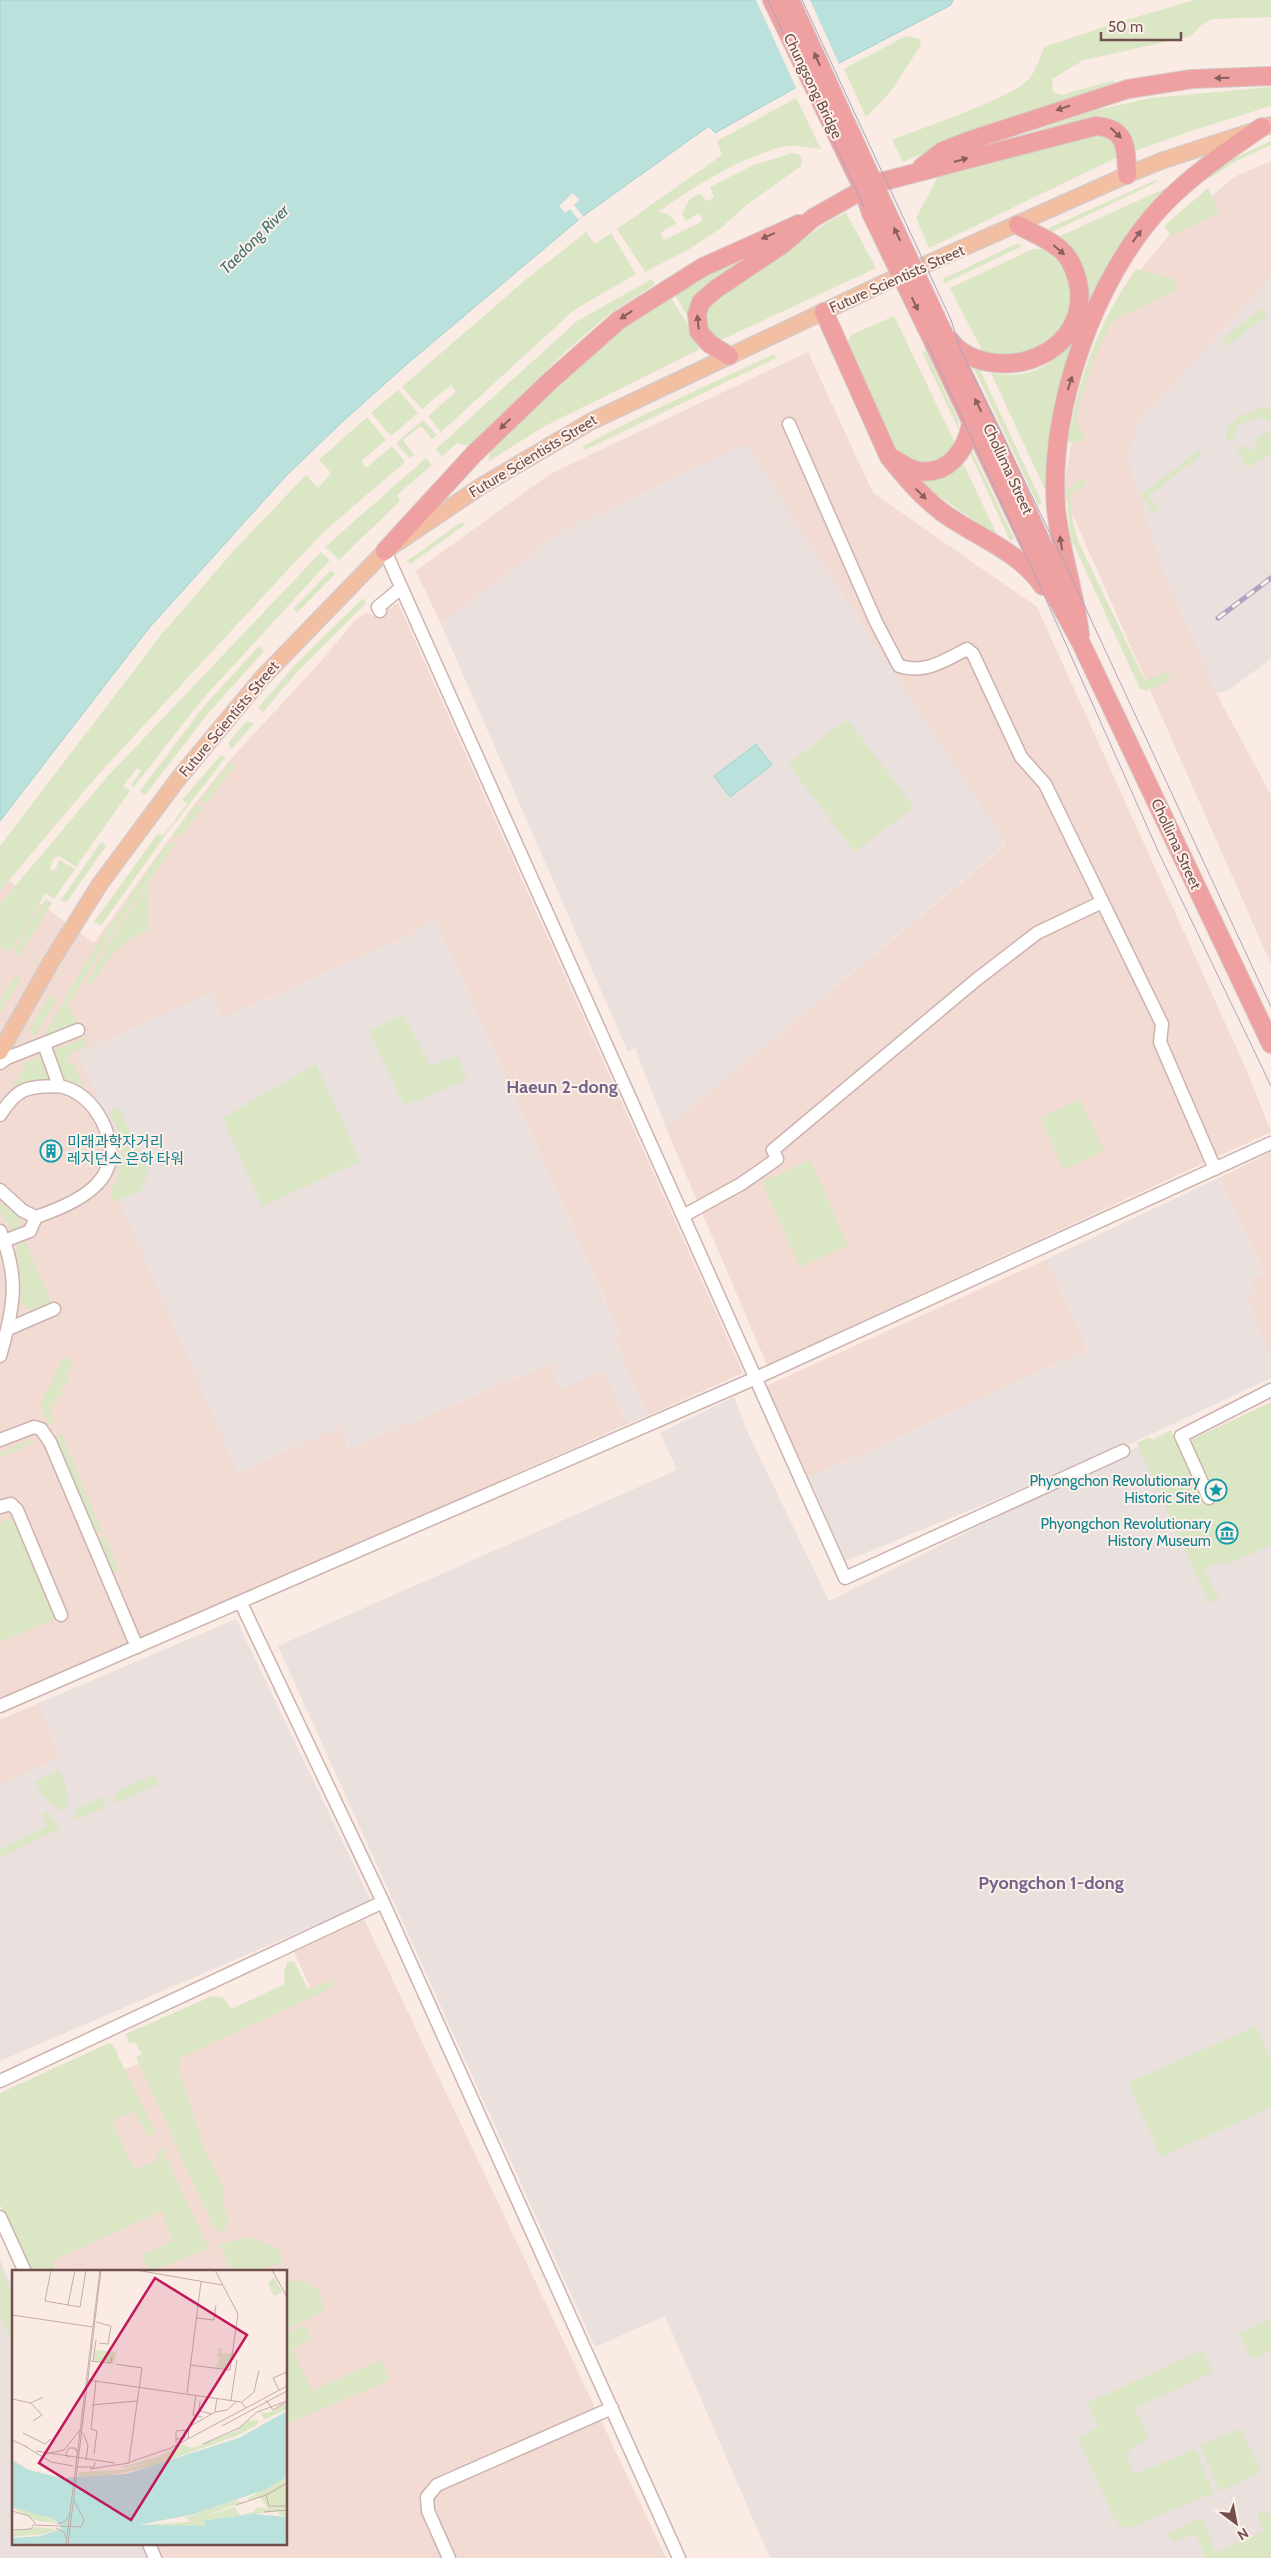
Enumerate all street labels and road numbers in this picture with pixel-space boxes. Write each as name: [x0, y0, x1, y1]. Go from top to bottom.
street label: Chungsong Bridge: [780, 30, 846, 142]
street label: Future Scientists Street: [827, 241, 967, 317]
street label: Future Scientists Street: [466, 411, 600, 501]
street label: Chollima Street: [979, 421, 1037, 517]
street label: Future Scientists Street: [175, 657, 283, 781]
street label: Chollima Street: [1147, 796, 1205, 892]

